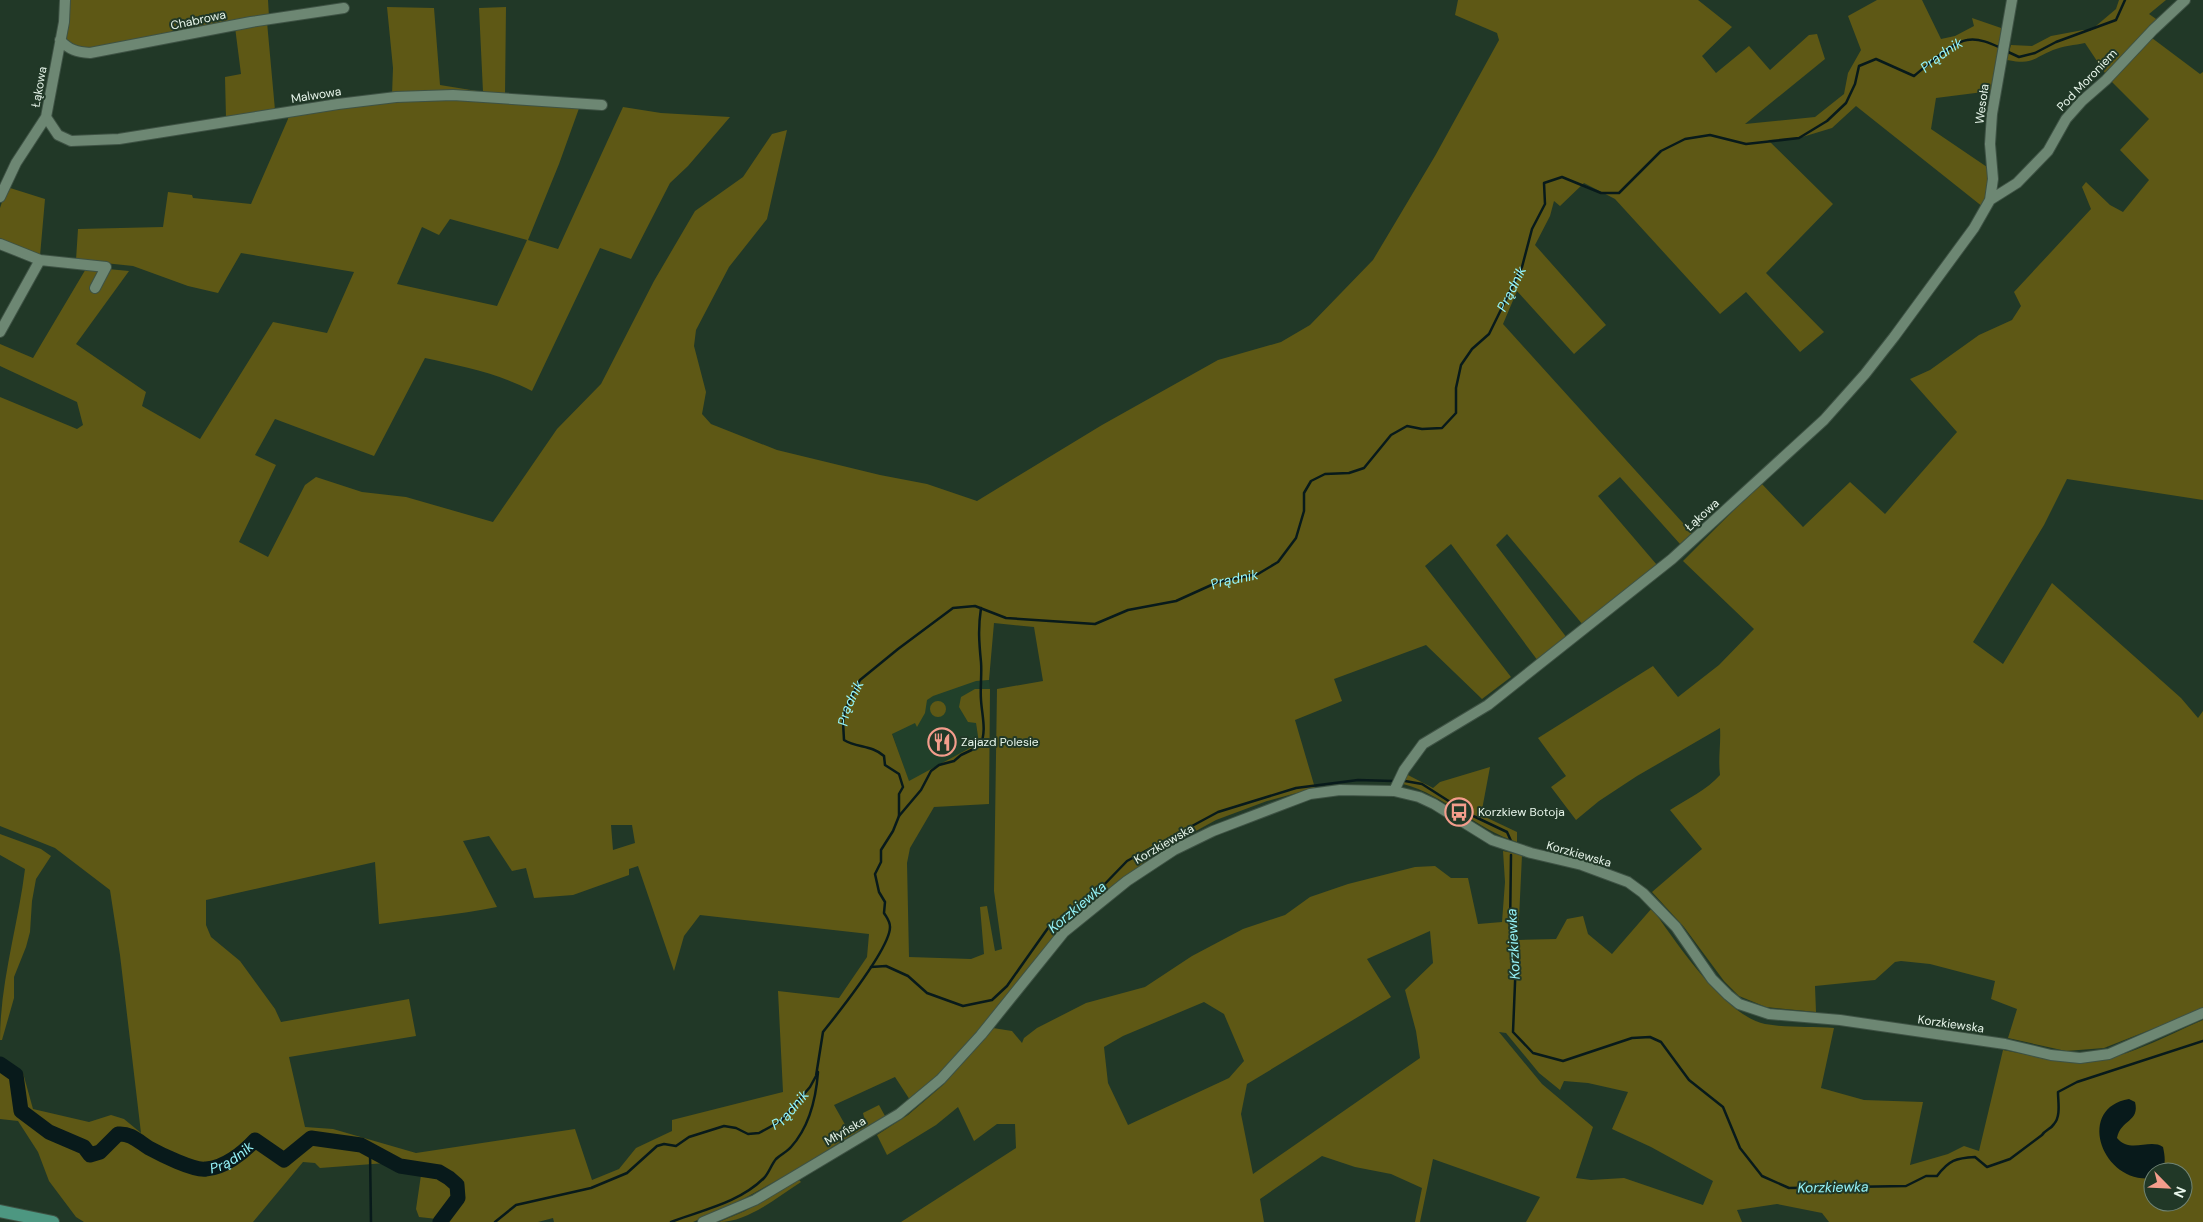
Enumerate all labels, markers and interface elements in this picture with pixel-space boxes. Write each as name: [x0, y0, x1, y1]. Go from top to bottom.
street label: Chabrowa: [169, 6, 227, 34]
water label: Prądnik: [1916, 33, 1966, 76]
street label: Pod Moroniem: [2053, 46, 2121, 114]
street label: Łąkowa: [28, 65, 50, 109]
street label: Malwowa: [290, 83, 342, 107]
street label: Wesoła: [1971, 83, 1993, 125]
water label: Prądnik: [1493, 262, 1530, 314]
street label: Łąkowa: [1681, 495, 1723, 535]
water label: Prądnik: [1207, 565, 1261, 593]
water label: Prądnik: [833, 676, 868, 727]
restaurant icon: Zajazd Polesie: [927, 727, 957, 757]
place label: Zajazd Polesie: [961, 734, 1039, 750]
bus stop icon: Korzkiew Botoja: [1444, 797, 1474, 827]
place label: Korzkiew Botoja: [1478, 804, 1565, 820]
street label: Korzkiewska: [1131, 820, 1197, 868]
street label: Korzkiewska: [1545, 837, 1613, 871]
water label: Korzkiewka: [1044, 877, 1110, 937]
water label: Korzkiewka: [1502, 908, 1524, 980]
street label: Korzkiewska: [1917, 1011, 1985, 1037]
water label: Prądnik: [768, 1085, 813, 1134]
street label: Młyńska: [821, 1113, 869, 1149]
water label: Prądnik: [208, 1137, 258, 1177]
north arrow: [2143, 1162, 2193, 1212]
water label: Korzkiewka: [1797, 1177, 1869, 1197]
text: N: [2170, 1184, 2190, 1201]

